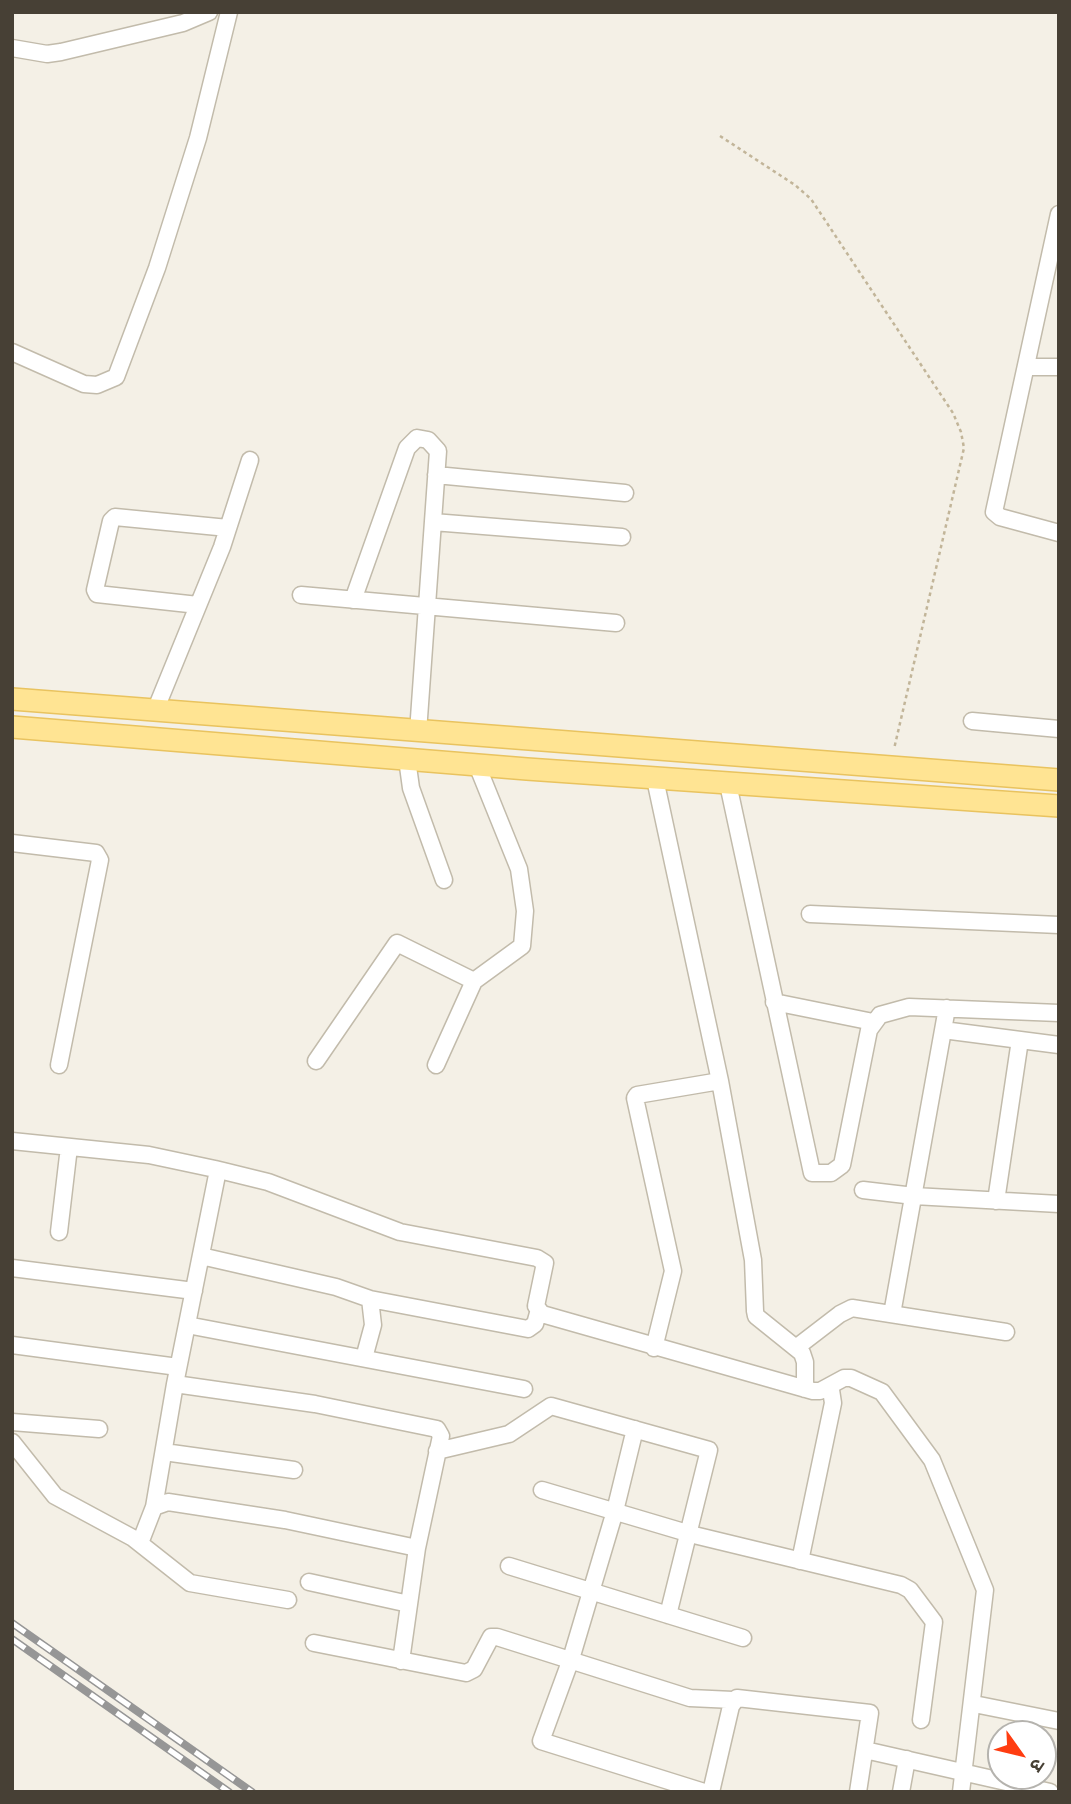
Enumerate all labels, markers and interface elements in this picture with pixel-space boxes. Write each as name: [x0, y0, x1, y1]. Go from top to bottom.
north arrow: [987, 1720, 1057, 1790]
text: उ: [1026, 1755, 1050, 1776]

